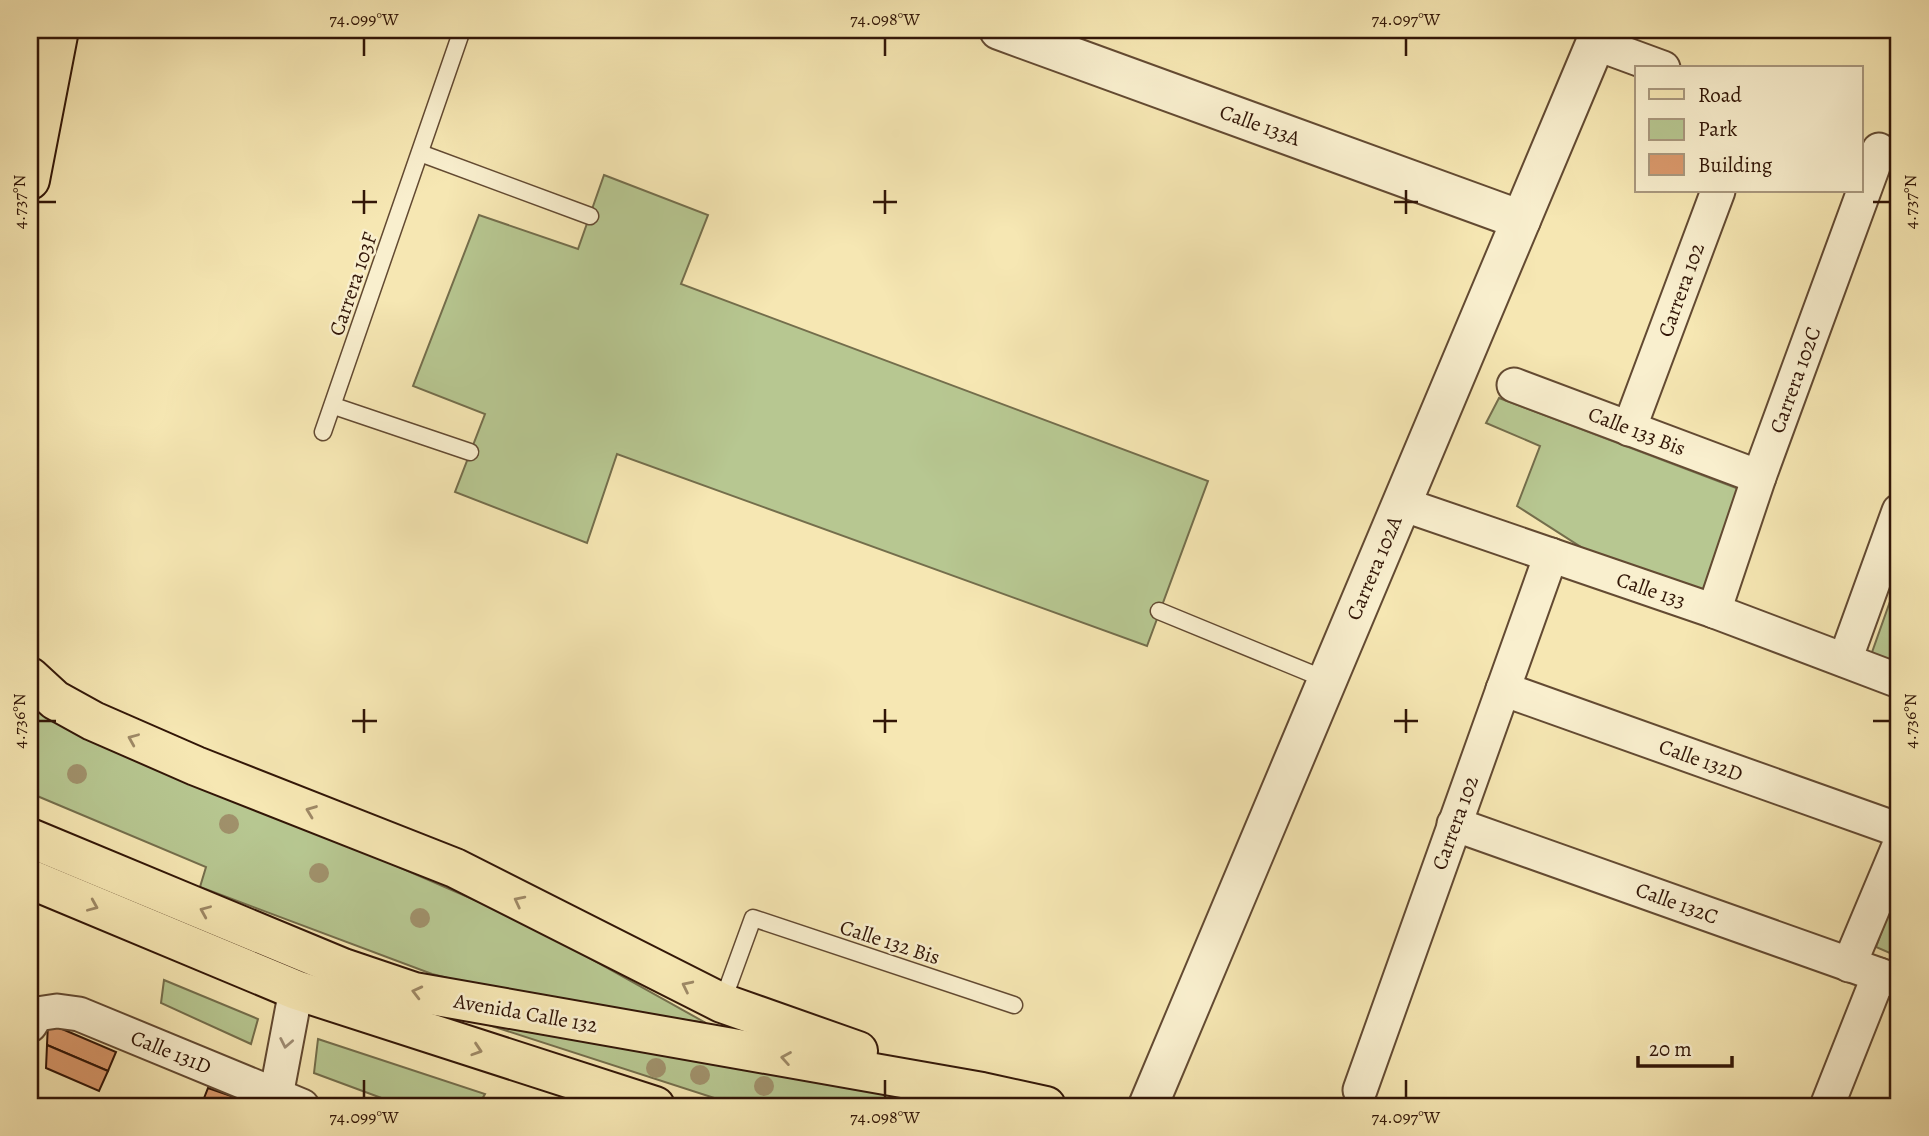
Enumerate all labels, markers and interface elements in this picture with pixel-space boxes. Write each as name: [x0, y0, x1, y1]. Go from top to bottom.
text: 74.099°W: [329, 7, 399, 31]
text: 74.098°W: [850, 7, 920, 31]
text: 74.097°W: [1372, 7, 1441, 31]
legend: [1635, 66, 1862, 192]
text: Road: [1698, 81, 1742, 109]
street label: Calle 133A: [1216, 98, 1305, 153]
text: Park: [1698, 115, 1738, 143]
text: Building: [1698, 151, 1773, 179]
text: 4.737°N: [7, 175, 31, 229]
text: 4.737°N: [1898, 175, 1922, 229]
street label: Carrera 103F: [322, 228, 384, 340]
street label: Carrera 102: [1651, 239, 1711, 341]
street label: Carrera 102C: [1763, 323, 1827, 437]
street label: Calle 133 Bis: [1584, 400, 1690, 462]
street label: Carrera 102A: [1340, 511, 1409, 624]
street label: Calle 133: [1613, 565, 1689, 615]
text: 4.736°N: [7, 693, 31, 749]
text: 4.736°N: [1898, 693, 1922, 749]
street label: Calle 132D: [1655, 732, 1747, 788]
one-way arrow: [128, 733, 140, 747]
street label: Carrera 102: [1425, 772, 1485, 874]
one-way arrow: [305, 805, 317, 819]
street label: Calle 132C: [1632, 875, 1722, 931]
one-way arrow: [514, 896, 527, 909]
one-way arrow: [85, 898, 98, 912]
one-way arrow: [200, 905, 212, 919]
street label: Calle 132 Bis: [836, 913, 944, 971]
one-way arrow: [682, 981, 695, 995]
one-way arrow: [412, 986, 424, 1000]
street label: Avenida Calle 132: [451, 986, 600, 1039]
street label: Calle 131D: [127, 1023, 215, 1081]
scale bar: [1638, 1024, 1733, 1068]
text: 20 m: [1649, 1035, 1692, 1063]
one-way arrow: [280, 1037, 295, 1049]
one-way arrow: [471, 1042, 483, 1056]
one-way arrow: [780, 1051, 792, 1066]
text: 74.099°W: [329, 1105, 399, 1129]
text: 74.098°W: [850, 1105, 920, 1129]
text: 74.097°W: [1372, 1105, 1441, 1129]

